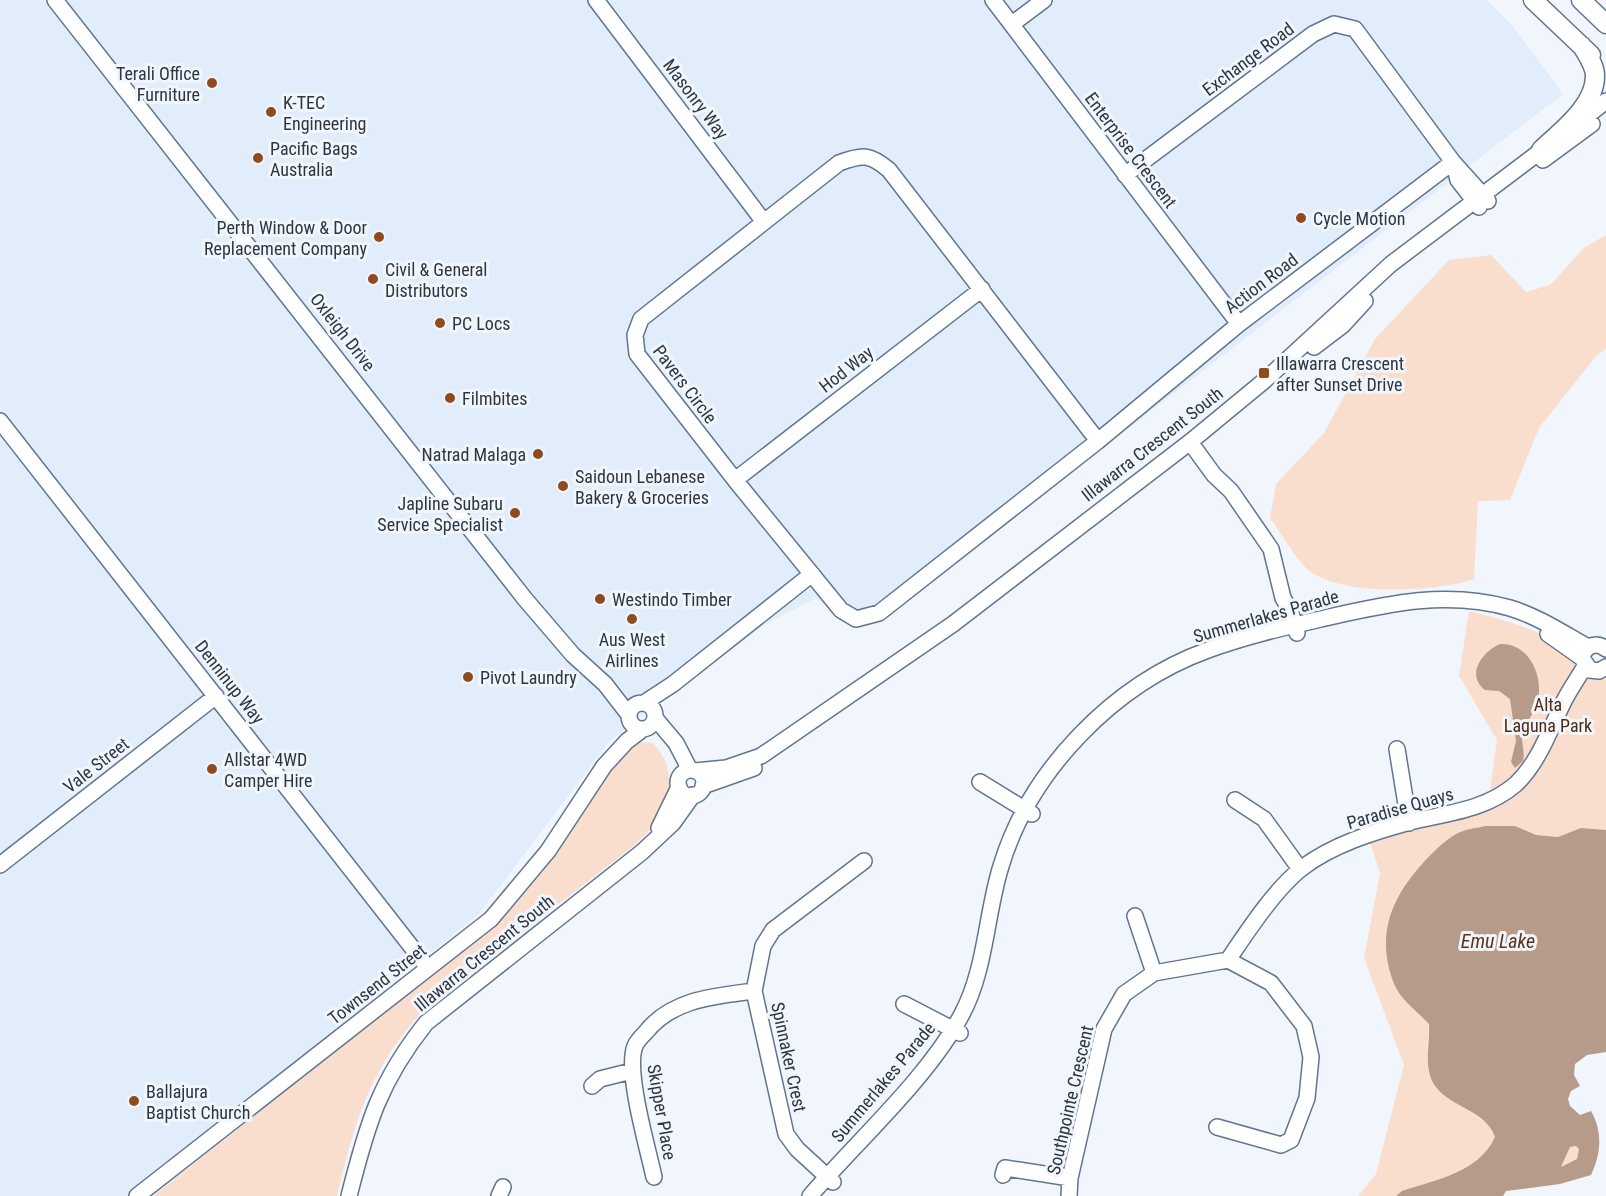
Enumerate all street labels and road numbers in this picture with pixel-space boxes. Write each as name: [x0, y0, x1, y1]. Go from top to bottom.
street label: Exchange Road: [1198, 18, 1298, 100]
street label: Masonry Way: [659, 55, 733, 144]
street label: Enterprise Crescent: [1081, 88, 1181, 212]
street label: Action Road: [1220, 249, 1302, 317]
street label: Oxleigh Drive: [306, 289, 380, 375]
street label: Pavers Circle: [649, 341, 721, 427]
street label: Hod Way: [815, 341, 878, 397]
street label: Illawarra Crescent South: [1077, 382, 1227, 506]
street label: Summerlakes Parade: [1191, 585, 1341, 647]
street label: Denninup Way: [191, 636, 269, 728]
street label: Vale Street: [59, 733, 133, 797]
street label: Paradise Quays: [1344, 783, 1456, 833]
street label: Illawarra Crescent South: [410, 890, 558, 1016]
street label: Townsend Street: [324, 939, 430, 1029]
street label: Spinnaker Crest: [767, 1000, 811, 1114]
street label: Summerlakes Parade: [827, 1018, 939, 1146]
street label: Southpointe Crescent: [1043, 1023, 1097, 1177]
street label: Skipper Place: [643, 1062, 681, 1162]

